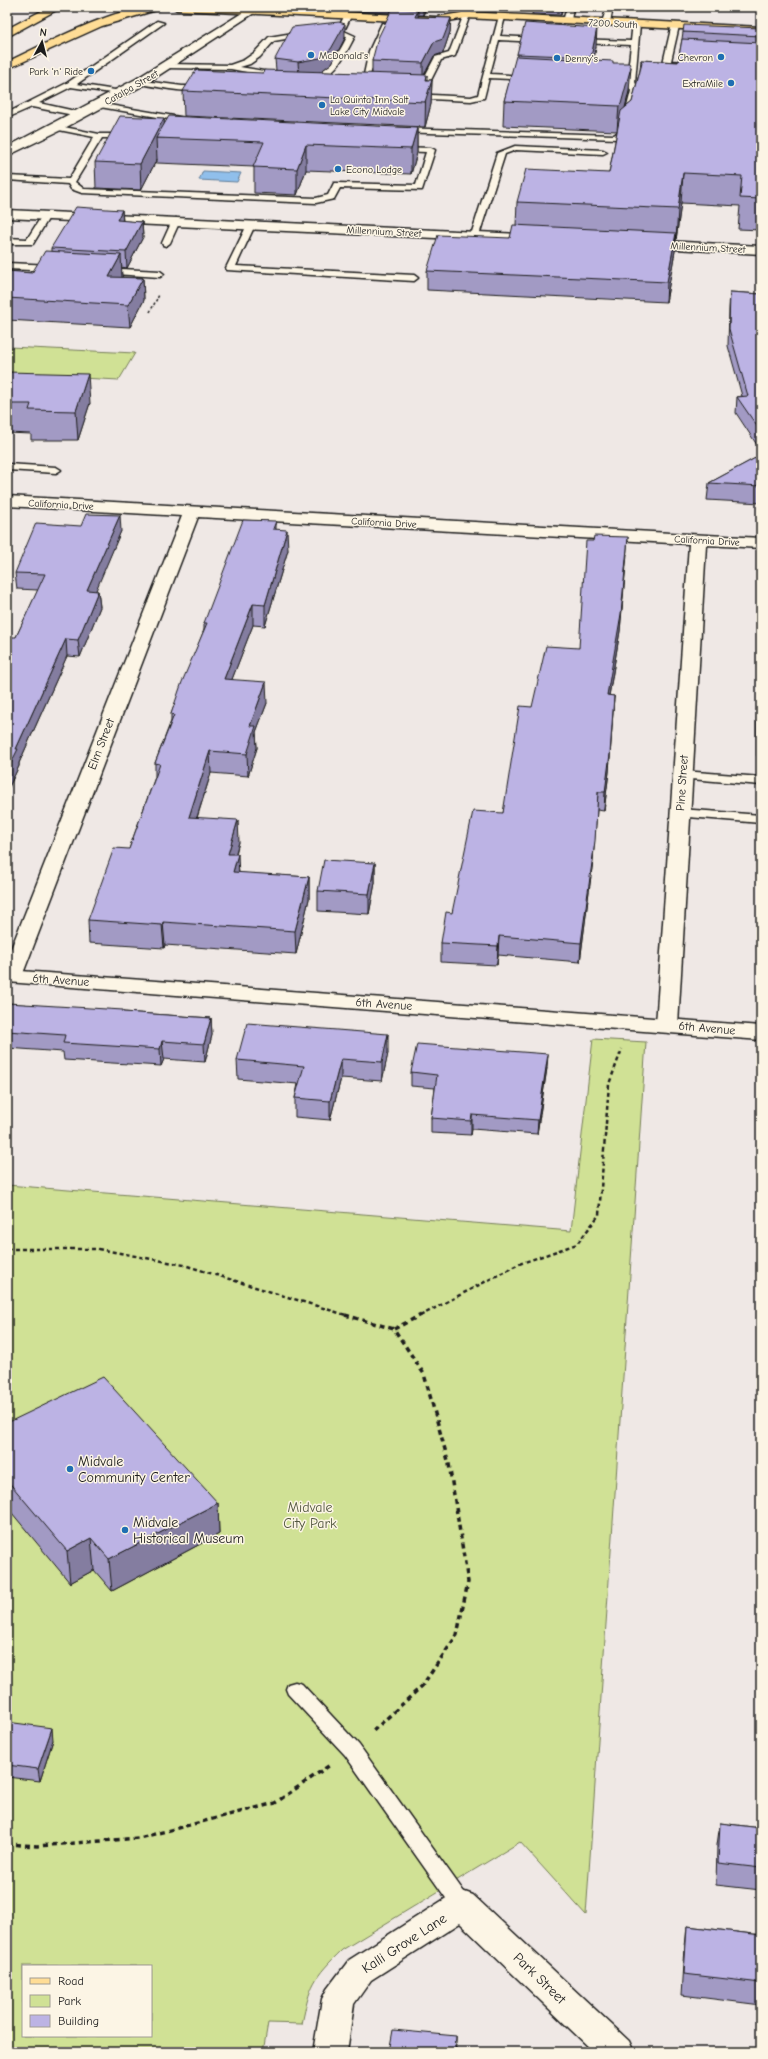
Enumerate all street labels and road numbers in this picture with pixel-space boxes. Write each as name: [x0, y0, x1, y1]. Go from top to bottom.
street label: 7200 South: [588, 17, 638, 31]
street label: Catalpa Street: [102, 67, 161, 108]
street label: Millennium Street: [346, 224, 423, 240]
street label: Millennium Street: [670, 240, 747, 256]
street label: California Drive: [28, 497, 94, 513]
street label: California Drive: [351, 515, 417, 531]
street label: California Drive: [674, 533, 740, 549]
street label: Elm Street: [85, 716, 117, 772]
street label: Pine Street: [673, 754, 691, 811]
street label: 6th Avenue: [32, 971, 90, 989]
street label: 6th Avenue: [355, 995, 413, 1013]
street label: 6th Avenue: [678, 1019, 736, 1037]
street label: Kalli Grove Lane: [359, 1910, 450, 1977]
street label: Park Street: [510, 1949, 570, 2008]

